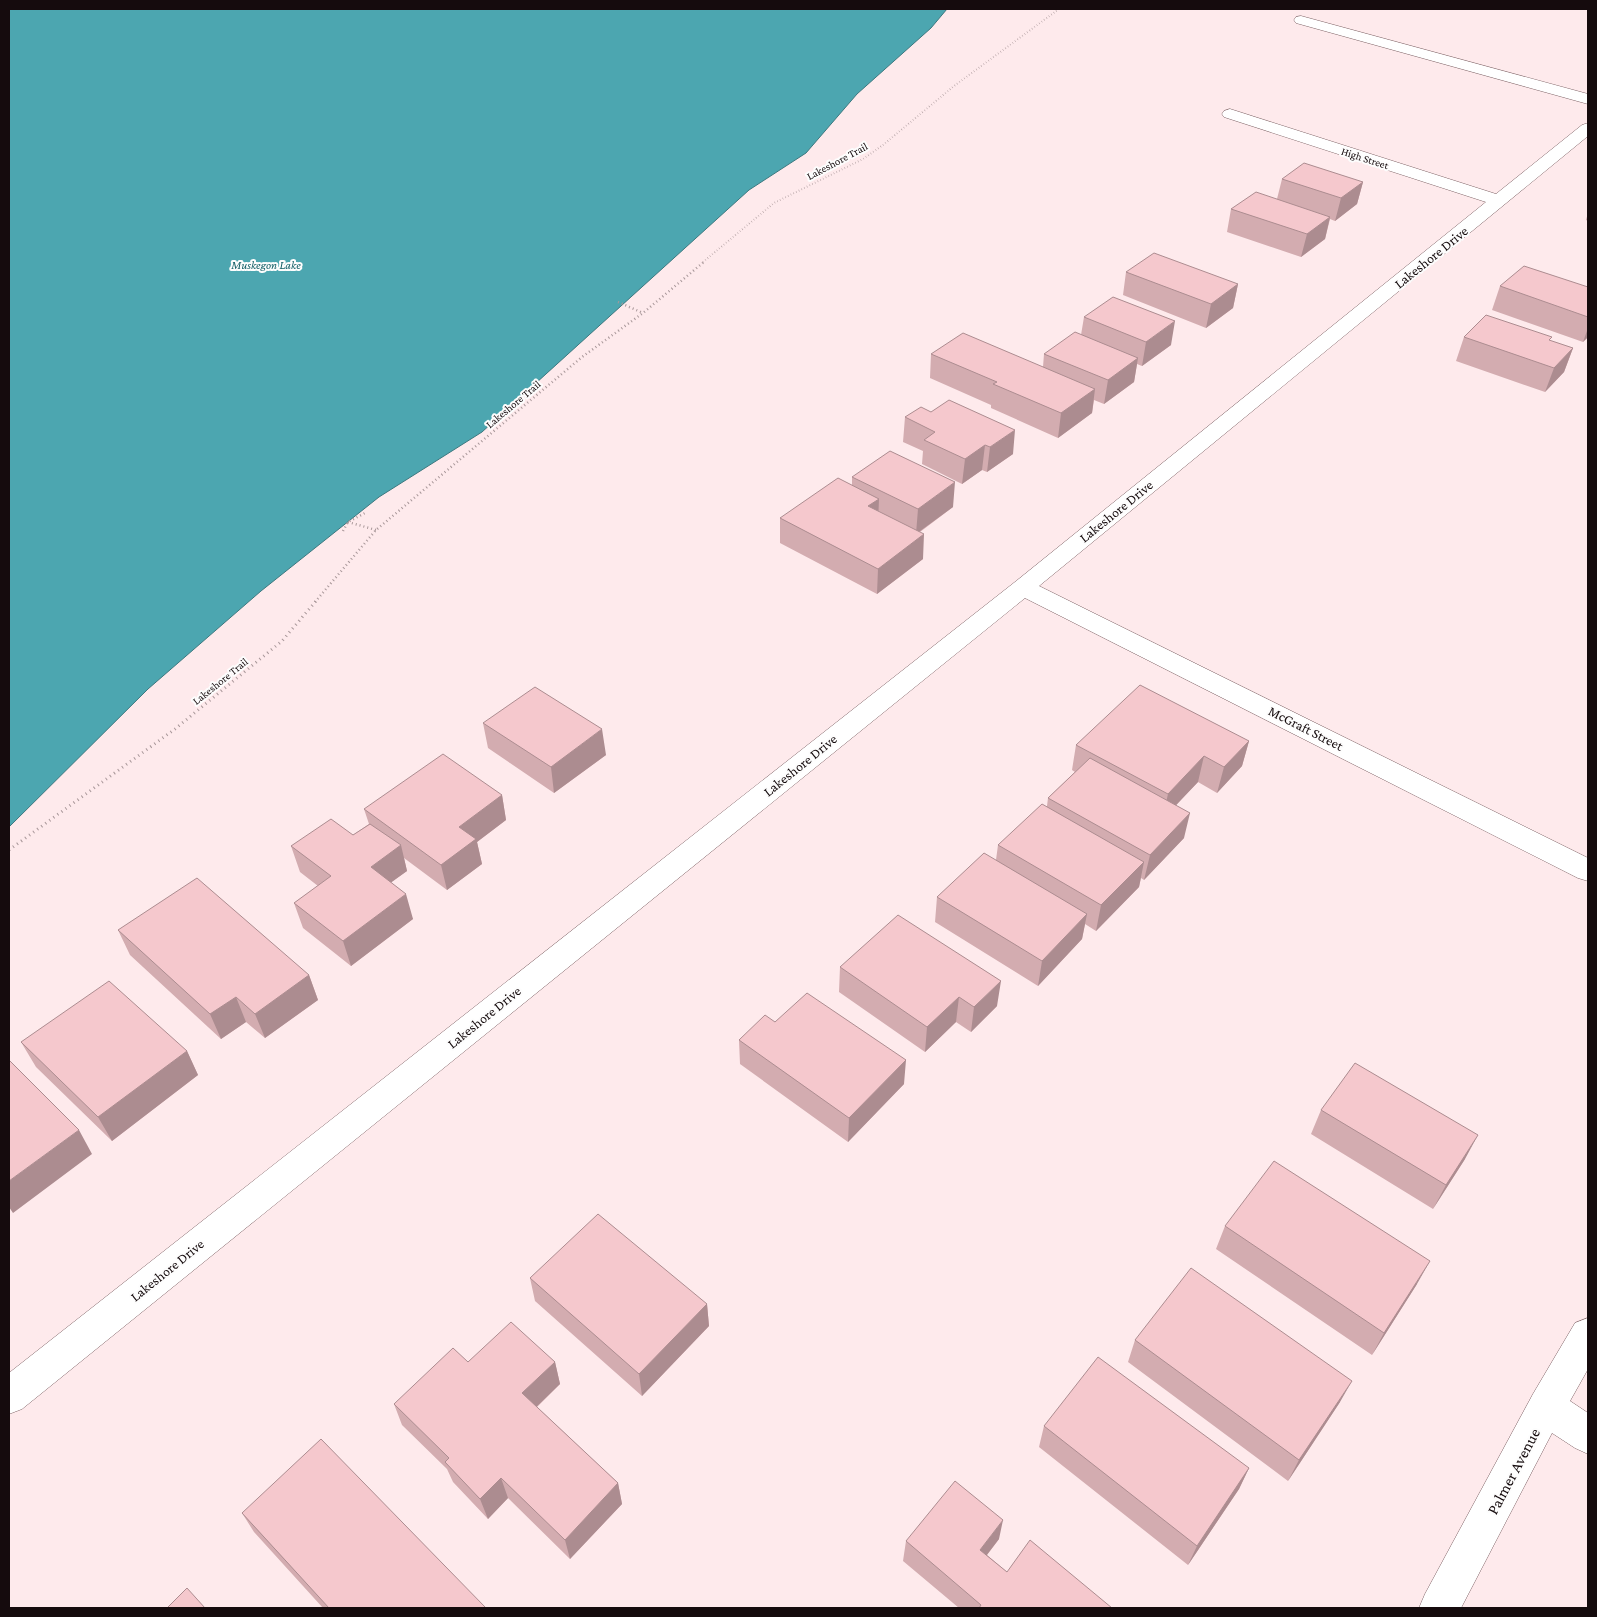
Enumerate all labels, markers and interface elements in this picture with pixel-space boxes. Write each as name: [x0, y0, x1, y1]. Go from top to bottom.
street label: Lakeshore Trail: [804, 140, 870, 182]
street label: High Street: [1339, 145, 1391, 172]
street label: Lakeshore Drive: [1391, 222, 1471, 292]
water label: Muskegon Lake: [230, 258, 301, 272]
street label: Lakeshore Trail: [483, 378, 543, 430]
street label: Lakeshore Drive: [1076, 476, 1156, 546]
street label: Lakeshore Trail: [190, 655, 250, 707]
street label: McGraft Street: [1266, 702, 1346, 754]
street label: Lakeshore Drive: [760, 730, 840, 800]
street label: Lakeshore Drive: [444, 982, 524, 1052]
street label: Lakeshore Drive: [127, 1235, 207, 1305]
street label: Palmer Avenue: [1484, 1425, 1543, 1517]

